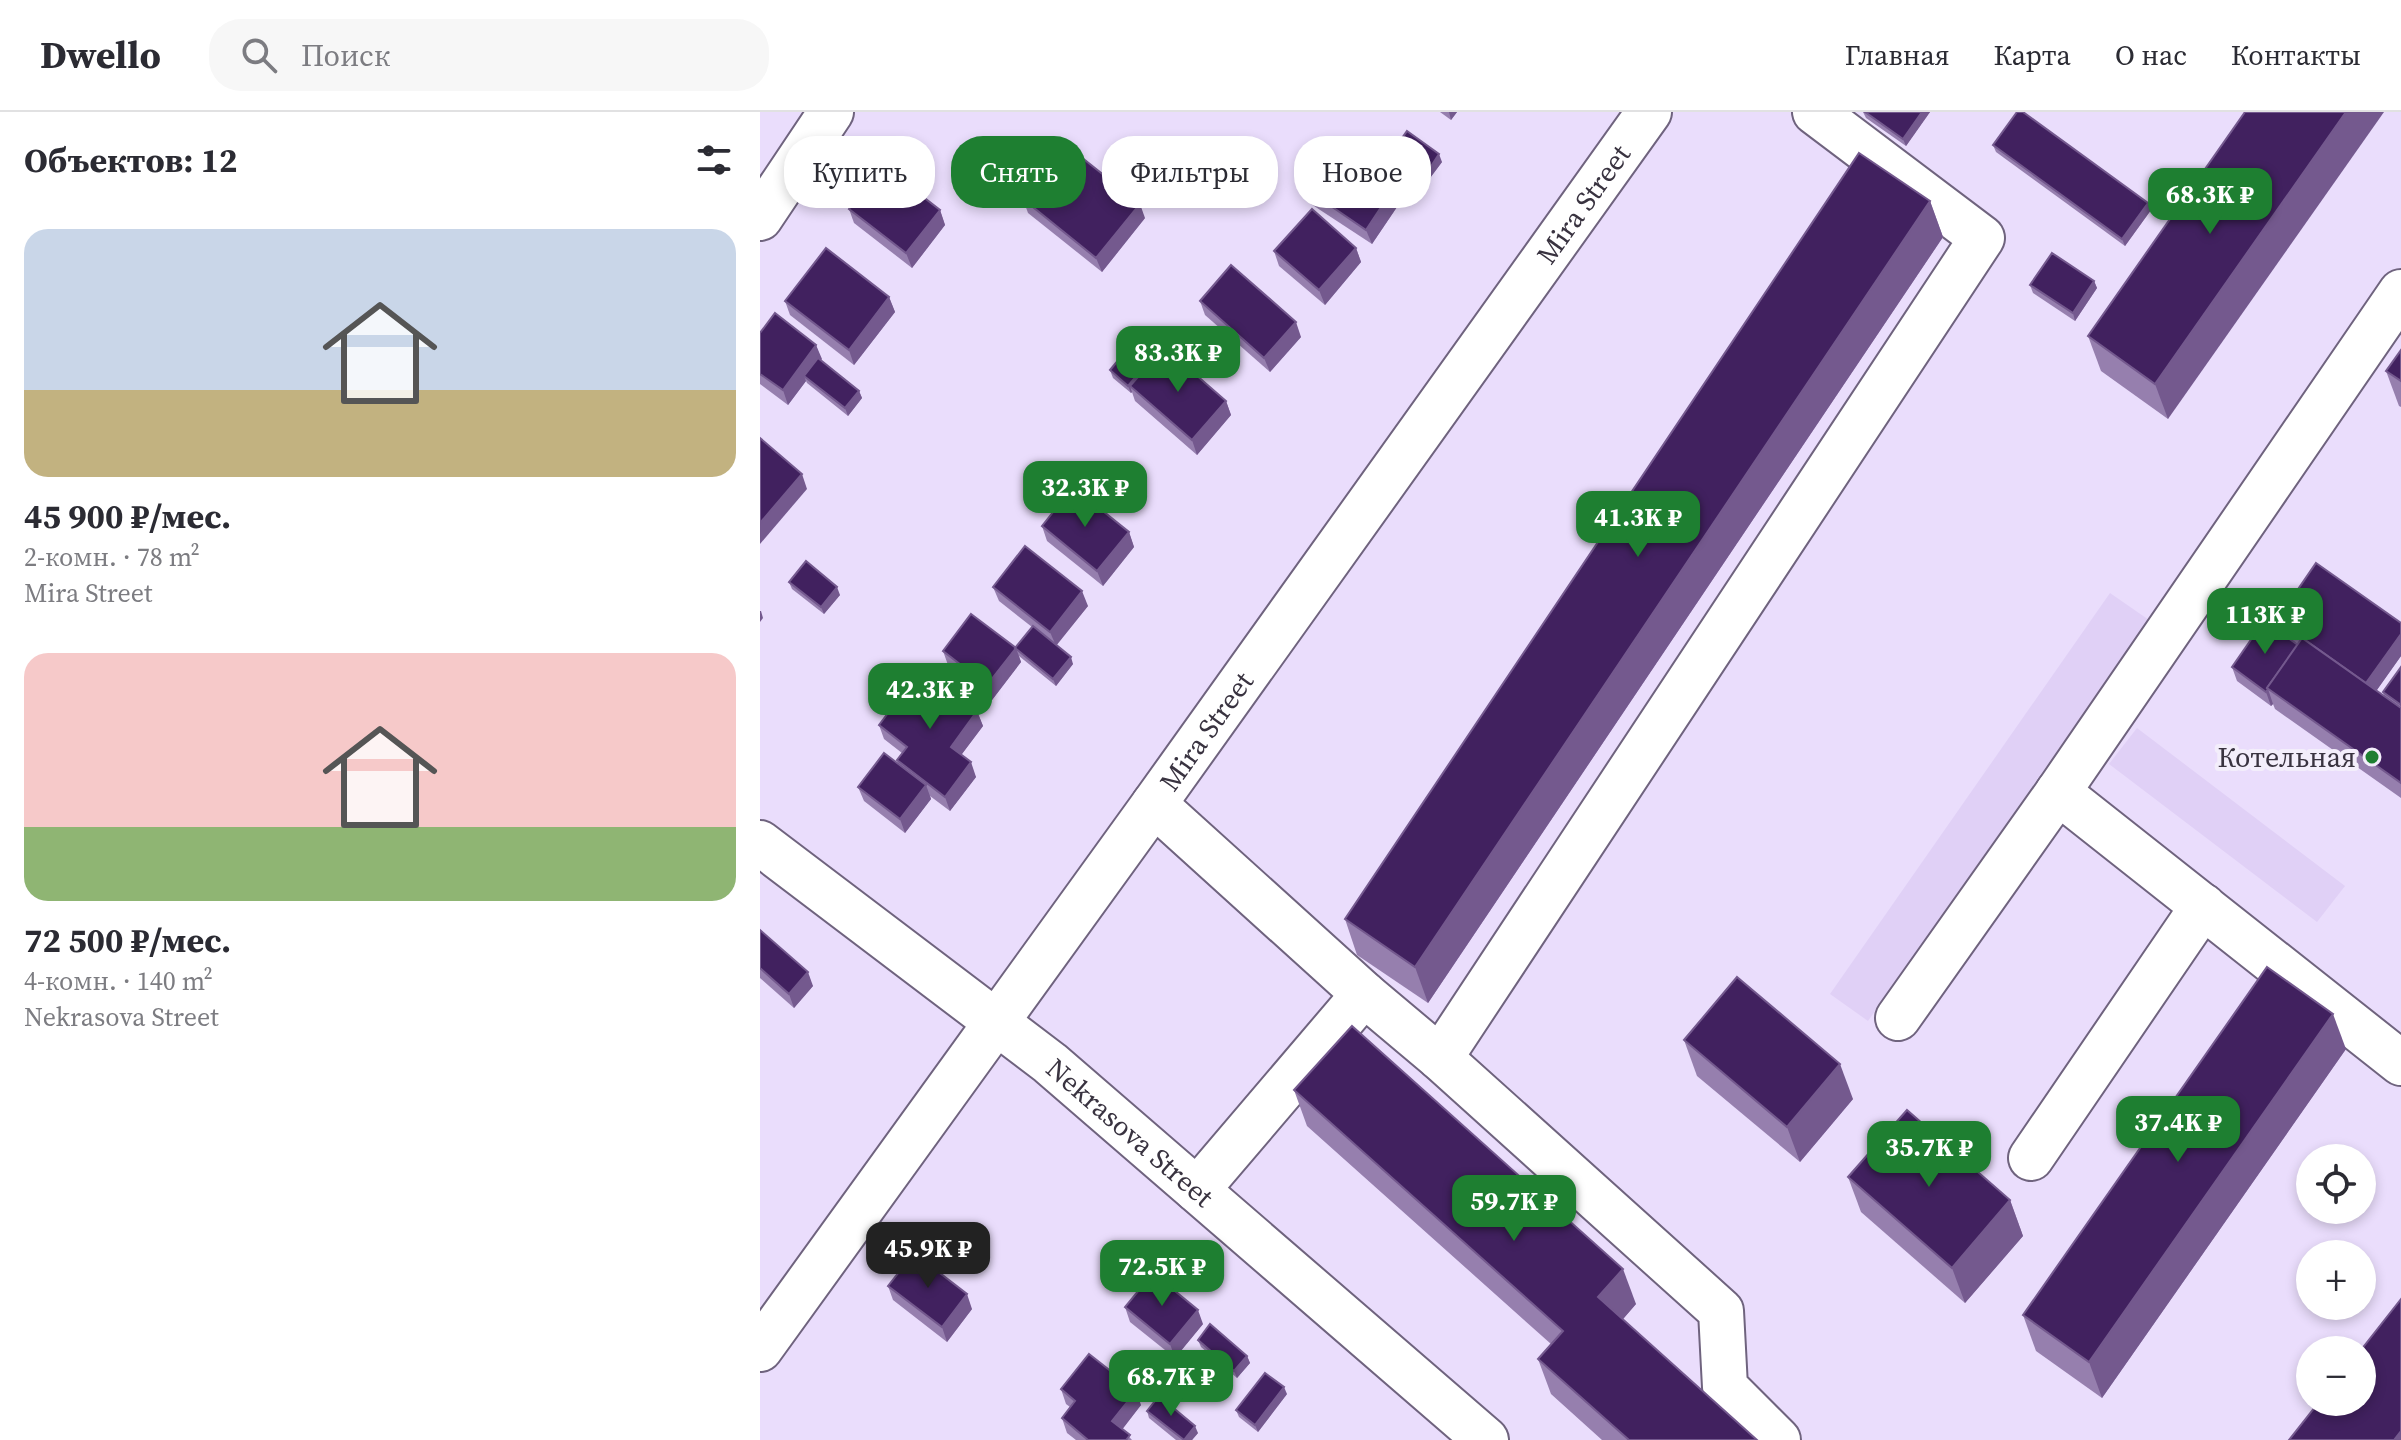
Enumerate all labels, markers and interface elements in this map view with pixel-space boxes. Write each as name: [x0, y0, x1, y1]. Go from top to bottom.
search box: [209, 19, 769, 91]
text: Dwello: [40, 29, 161, 81]
icon: search: [237, 33, 281, 77]
text: Поиск: [301, 35, 390, 76]
text: Главная: [1845, 36, 1950, 74]
text: Карта: [1994, 36, 2071, 74]
text: О нас: [2115, 36, 2187, 74]
text: Контакты: [2231, 36, 2361, 74]
chip: Купить: [784, 136, 935, 208]
chip: Снять: [951, 136, 1086, 208]
chip: Фильтры: [1102, 136, 1278, 208]
chip: Новое: [1294, 136, 1431, 208]
street label: Mira Street: [1527, 136, 1639, 272]
text: Объектов: 12: [24, 137, 238, 183]
icon: filters: [692, 138, 736, 182]
pin: 68.3K ₽: [2136, 168, 2284, 236]
text: 68.3K ₽: [2166, 176, 2254, 212]
icon: home: [308, 281, 452, 425]
pin: 83.3K ₽: [1104, 326, 1252, 394]
text: 83.3K ₽: [1134, 334, 1222, 370]
pin: 32.3K ₽: [1011, 461, 1159, 529]
text: 32.3K ₽: [1041, 469, 1129, 505]
pin: 41.3K ₽: [1564, 491, 1712, 559]
text: 45 900 ₽/мес.: [24, 493, 231, 539]
text: 41.3K ₽: [1594, 499, 1682, 535]
text: 2-комн. · 78 m²: [24, 539, 200, 575]
text: Mira Street: [24, 575, 152, 611]
pin: 113K ₽: [2200, 588, 2330, 656]
text: 113K ₽: [2225, 596, 2305, 632]
pin: 42.3K ₽: [856, 663, 1004, 731]
street label: Mira Street: [1150, 663, 1262, 799]
text: 42.3K ₽: [886, 671, 974, 707]
icon: home: [308, 705, 452, 849]
place label: Котельная: [2218, 738, 2356, 776]
marker: Котельная: [2363, 748, 2381, 766]
text: 72 500 ₽/мес.: [24, 917, 231, 963]
text: 4-комн. · 140 m²: [24, 963, 213, 999]
text: Nekrasova Street: [24, 999, 219, 1035]
street label: Nekrasova Street: [1038, 1049, 1223, 1216]
pin: 37.4K ₽: [2104, 1096, 2252, 1164]
text: 37.4K ₽: [2134, 1104, 2222, 1140]
pin: 35.7K ₽: [1855, 1121, 2003, 1189]
text: 35.7K ₽: [1885, 1129, 1973, 1165]
map controls: [2296, 1144, 2376, 1416]
button: locate: [2296, 1144, 2376, 1224]
pin: 59.7K ₽: [1440, 1175, 1588, 1243]
text: 59.7K ₽: [1470, 1183, 1558, 1219]
pin: 45.9K ₽: [854, 1222, 1002, 1290]
text: 45.9K ₽: [884, 1230, 972, 1266]
pin: 72.5K ₽: [1088, 1240, 1236, 1308]
button: +: [2296, 1240, 2376, 1320]
text: 72.5K ₽: [1118, 1248, 1206, 1284]
button: −: [2296, 1336, 2376, 1416]
pin: 68.7K ₽: [1097, 1350, 1245, 1418]
text: 68.7K ₽: [1127, 1358, 1215, 1394]

